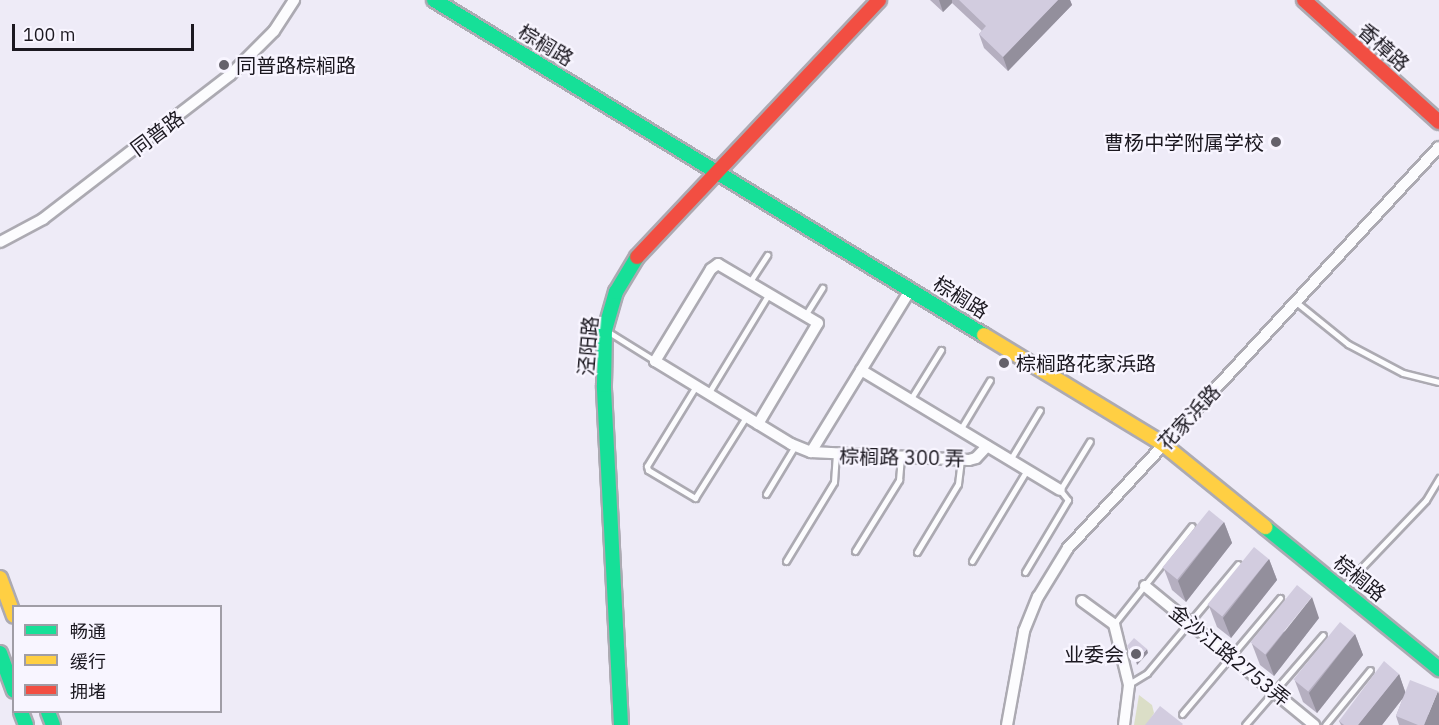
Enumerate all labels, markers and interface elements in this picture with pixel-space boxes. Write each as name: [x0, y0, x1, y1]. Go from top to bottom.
scale bar: [15, 12, 196, 50]
street label: 香樟路: [1354, 18, 1414, 76]
street label: 棕榈路: [514, 19, 578, 71]
text: 100 m: [23, 23, 75, 46]
place label: 同普路棕榈路: [236, 53, 356, 77]
marker: 同普路棕榈路: [217, 58, 231, 72]
street label: 同普路: [126, 105, 188, 161]
place label: 曹杨中学附属学校: [1104, 130, 1264, 154]
marker: 曹杨中学附属学校: [1269, 135, 1283, 149]
street label: 棕榈路: [929, 271, 993, 323]
street label: 泾阳路: [573, 315, 603, 377]
place label: 棕榈路花家浜路: [1016, 351, 1156, 375]
marker: 棕榈路花家浜路: [997, 356, 1011, 370]
street label: 花家浜路: [1153, 380, 1225, 454]
street label: 棕榈路 300 弄: [839, 444, 965, 470]
street label: 棕榈路: [1329, 550, 1391, 606]
street label: 金沙江路2753弄: [1165, 599, 1295, 711]
legend: [12, 605, 222, 713]
text: 畅通: [70, 620, 106, 643]
place label: 业委会: [1064, 642, 1124, 666]
marker: 业委会: [1129, 647, 1143, 661]
text: 缓行: [70, 650, 106, 673]
text: 拥堵: [70, 680, 106, 703]

